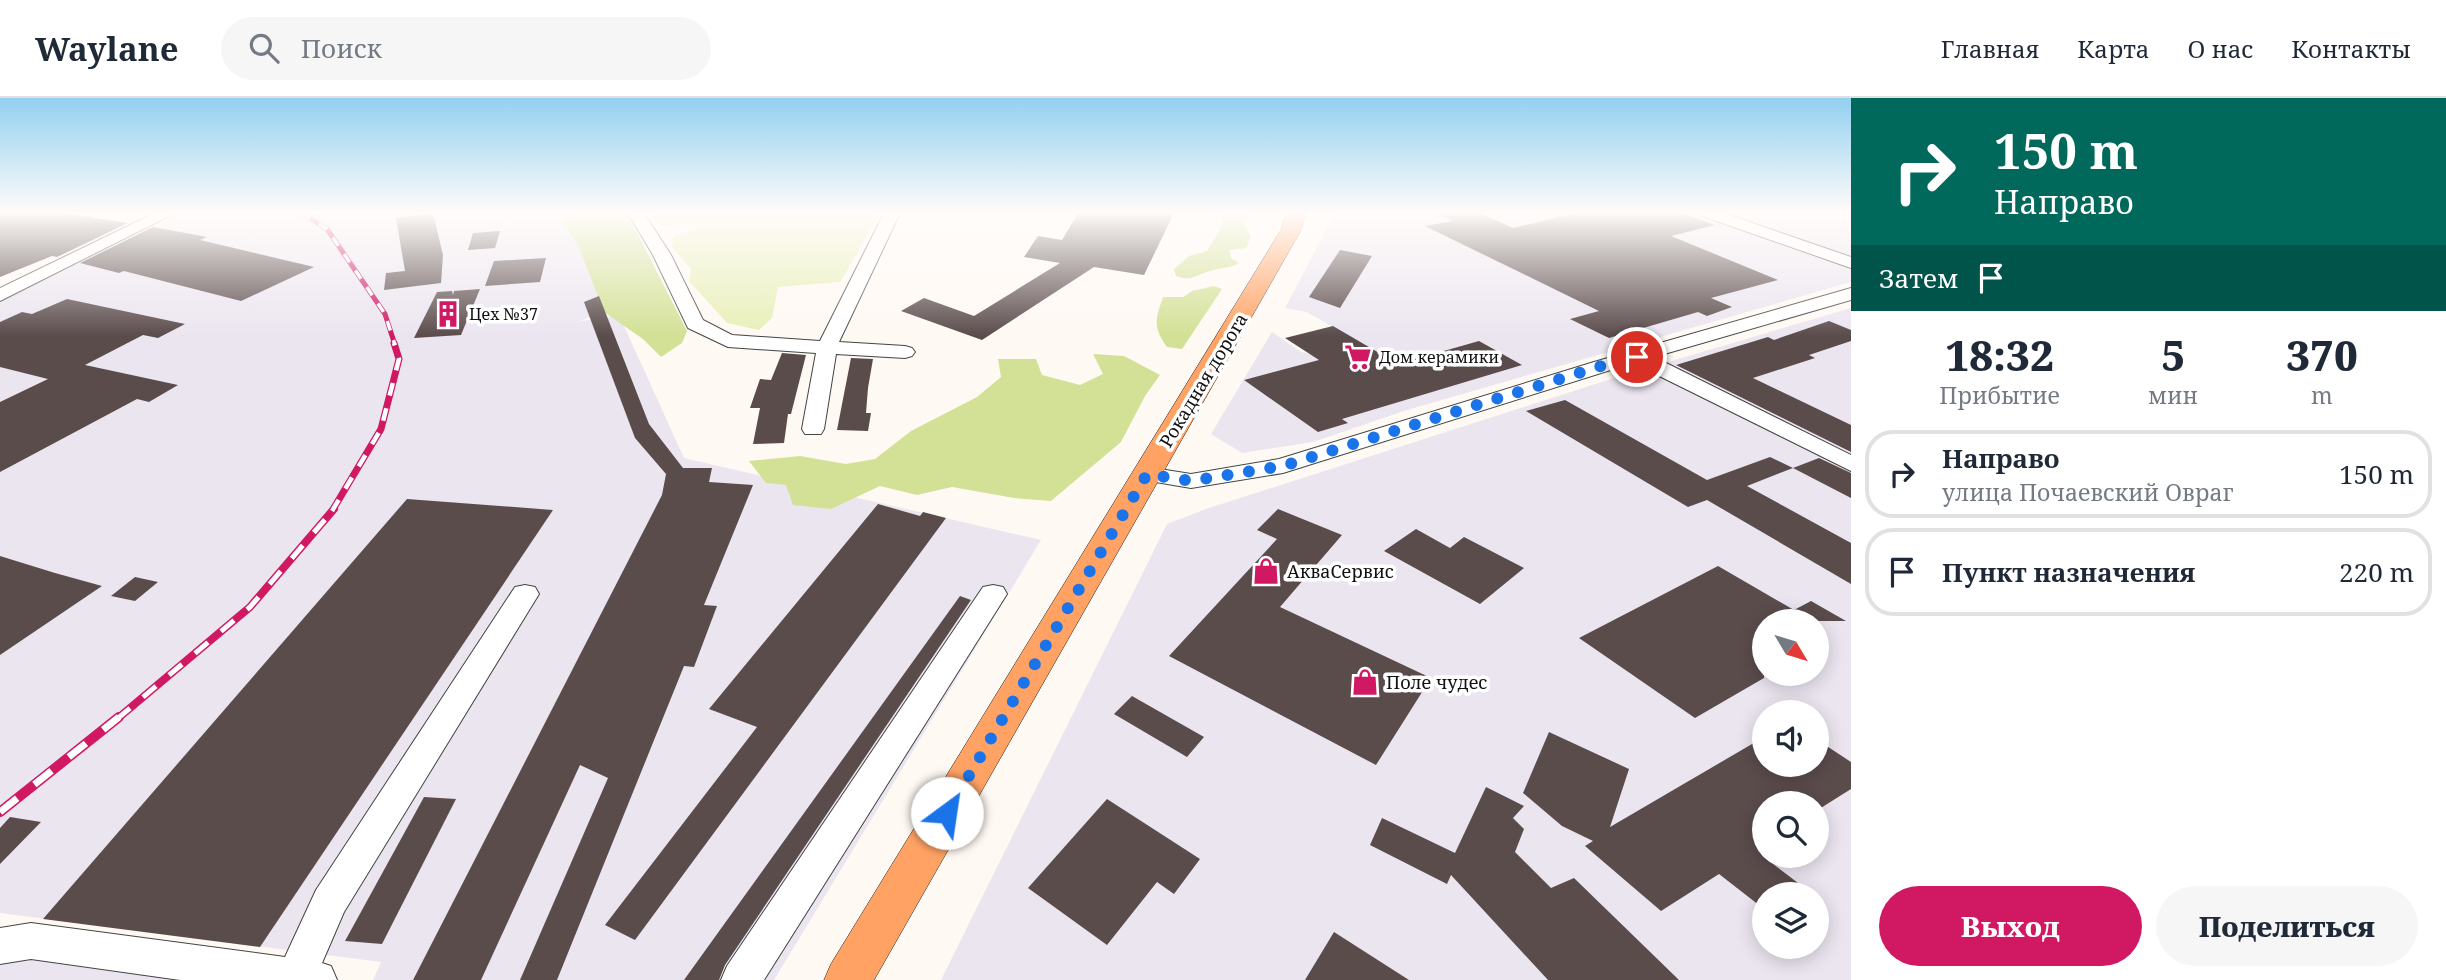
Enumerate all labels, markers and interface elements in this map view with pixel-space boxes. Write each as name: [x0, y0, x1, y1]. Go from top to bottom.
search box: [221, 17, 711, 80]
text: Waylane: [35, 26, 179, 71]
icon: search: [245, 29, 283, 67]
text: Поиск: [301, 30, 382, 66]
text: Главная: [1941, 32, 2039, 65]
text: Карта: [2077, 32, 2150, 65]
text: О нас: [2188, 32, 2253, 65]
text: Контакты: [2291, 32, 2411, 65]
text: 150 m: [1994, 117, 2138, 183]
icon: right: [1879, 126, 1970, 217]
text: Направо: [1994, 180, 2134, 223]
icon: arrive: [1972, 259, 2010, 297]
text: Затем: [1879, 260, 1958, 296]
building icon: Цех №37: [433, 299, 463, 329]
place label: Цех №37: [469, 303, 538, 325]
street label: Рокадная дорога: [1153, 308, 1253, 452]
text: 18:32: [1945, 326, 2054, 383]
text: 5: [2161, 326, 2185, 383]
text: 370: [2286, 326, 2358, 383]
pin: [1607, 327, 1667, 387]
icon: arrive: [1618, 338, 1656, 376]
supermarket icon: Дом керамики: [1343, 342, 1373, 372]
place label: Дом керамики: [1379, 346, 1499, 368]
text: Прибытие: [1939, 379, 2060, 411]
text: мин: [2148, 379, 2198, 411]
text: m: [2311, 379, 2333, 411]
text: Направо: [1942, 440, 2060, 476]
icon: right: [1883, 455, 1921, 493]
text: 150 m: [2339, 456, 2414, 492]
text: улица Почаевский Овраг: [1942, 476, 2233, 508]
icon: arrive: [1883, 553, 1921, 591]
text: Пункт назначения: [1942, 554, 2195, 590]
text: 220 m: [2339, 554, 2414, 590]
shop icon: АкваСервис: [1251, 556, 1281, 586]
place label: АкваСервис: [1287, 559, 1394, 583]
north arrow: [1752, 609, 1829, 686]
map controls: [1752, 609, 1829, 959]
shop icon: Поле чудес: [1350, 667, 1380, 697]
place label: Поле чудес: [1386, 670, 1487, 694]
button: sound: [1752, 700, 1829, 777]
position arrow: [910, 776, 984, 850]
button: search: [1752, 791, 1829, 868]
button: layers: [1752, 882, 1829, 959]
button: Выход: [1879, 886, 2142, 966]
button: Поделиться: [2156, 886, 2418, 966]

